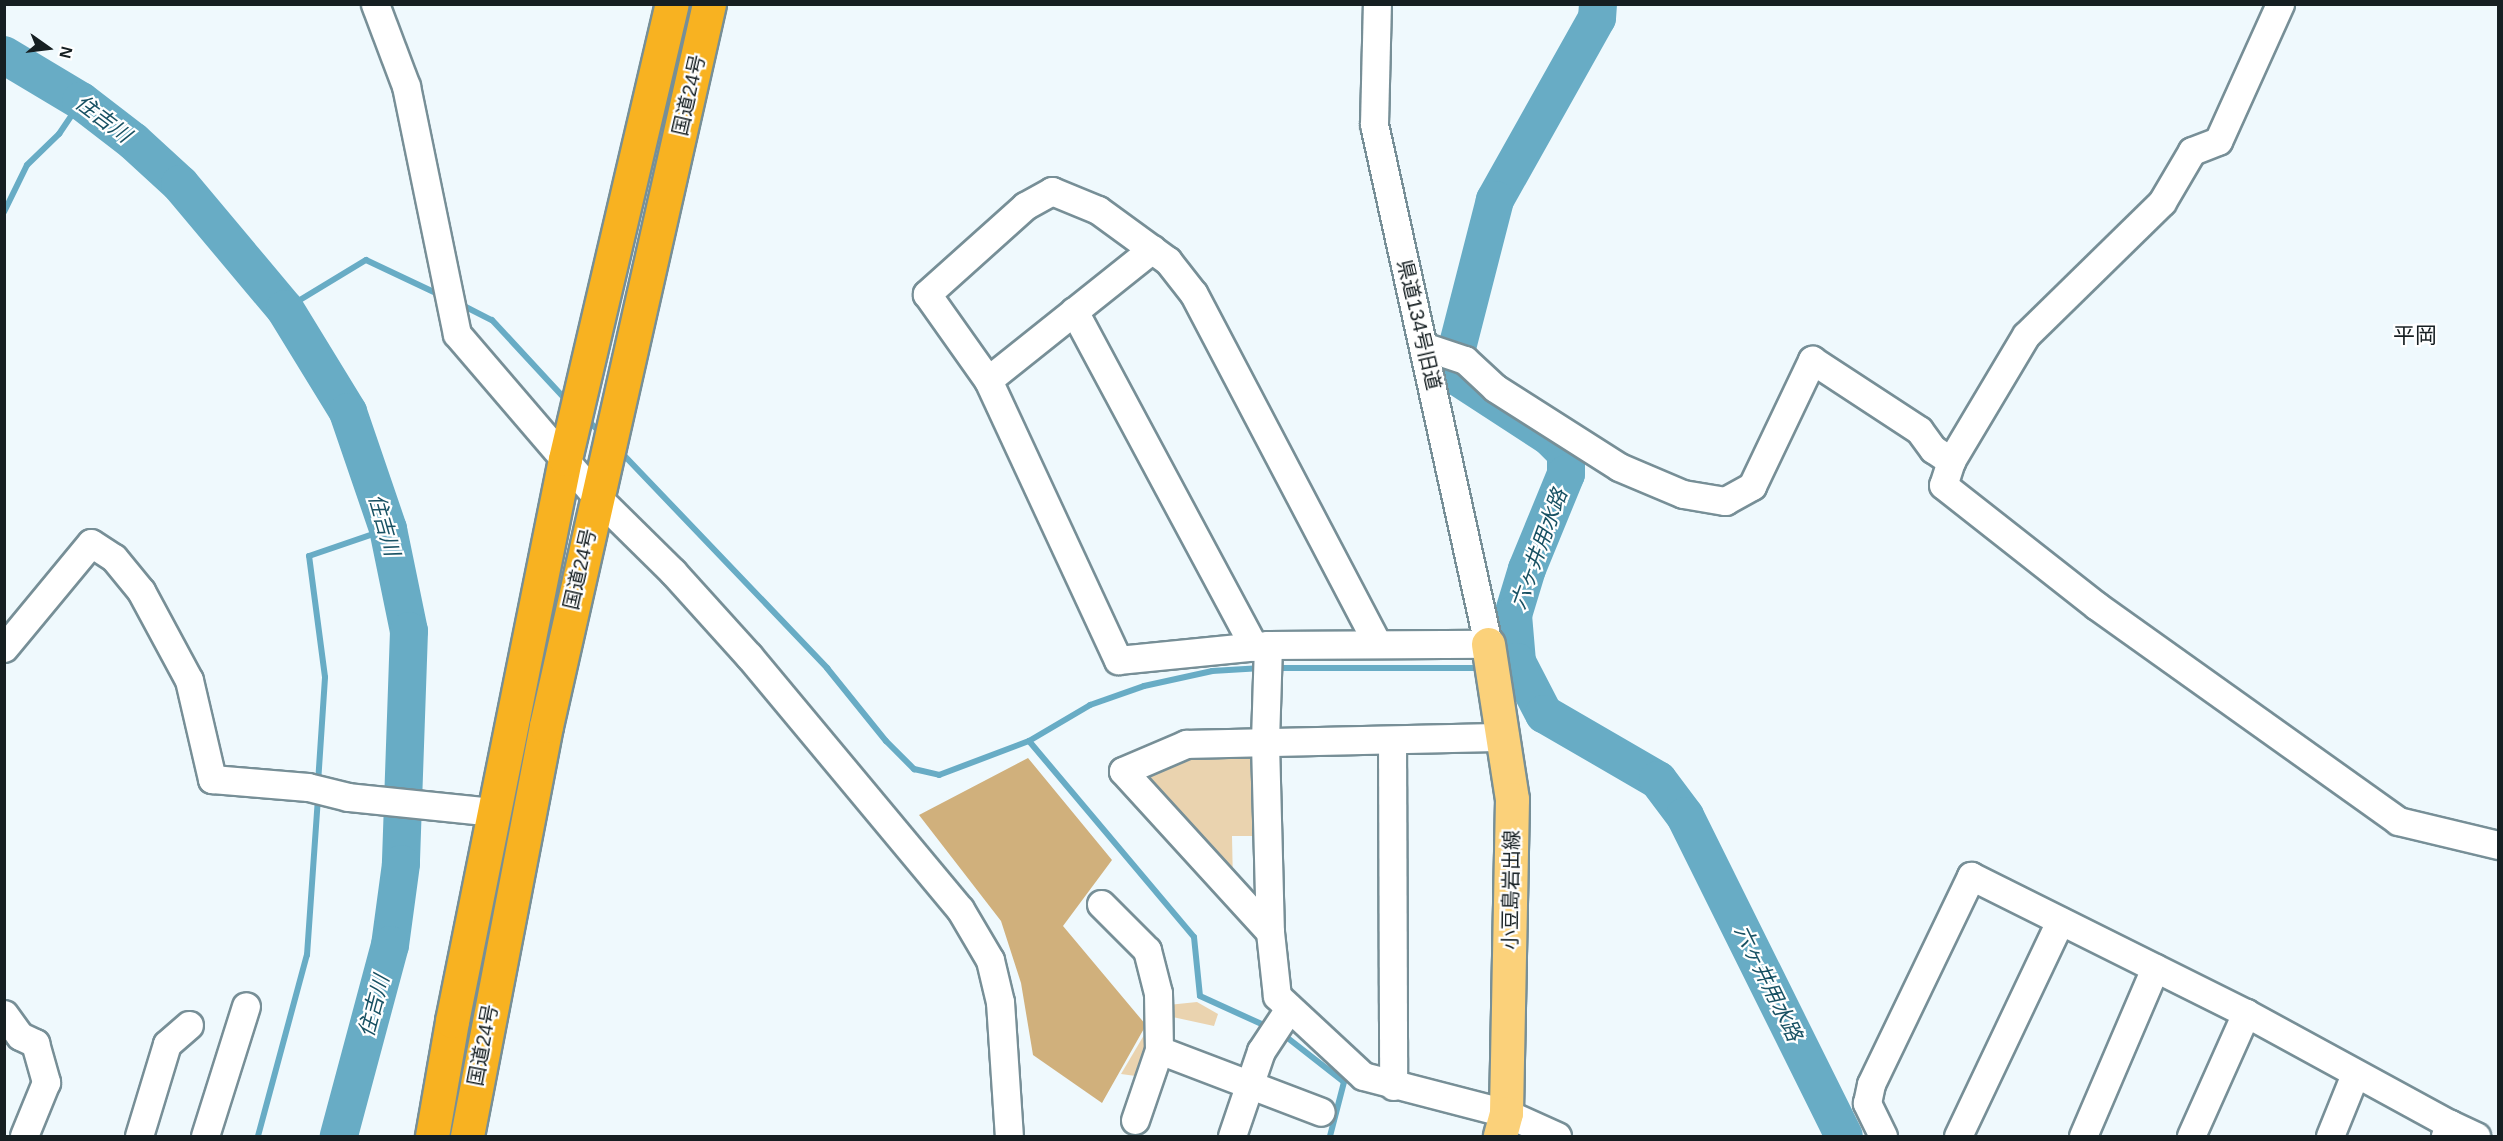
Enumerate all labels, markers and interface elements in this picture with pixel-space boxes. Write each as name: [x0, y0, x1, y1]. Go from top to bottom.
north arrow: [18, 18, 78, 78]
text: N: [56, 45, 76, 60]
street label: 国道24号: [668, 52, 710, 138]
water label: 住吉川: [70, 90, 136, 148]
street label: 県道134号旧道: [1392, 257, 1446, 393]
district label: 平岡: [2393, 323, 2437, 349]
water label: 六ヶ井用水路: [1506, 485, 1572, 613]
water label: 住吉川: [363, 491, 405, 559]
street label: 国道24号: [559, 526, 601, 612]
street label: 小豆島岩出線: [1498, 830, 1524, 950]
water label: 六ヶ井用水路: [1729, 921, 1807, 1045]
water label: 住吉川: [354, 972, 394, 1040]
street label: 国道24号: [463, 1002, 503, 1088]

